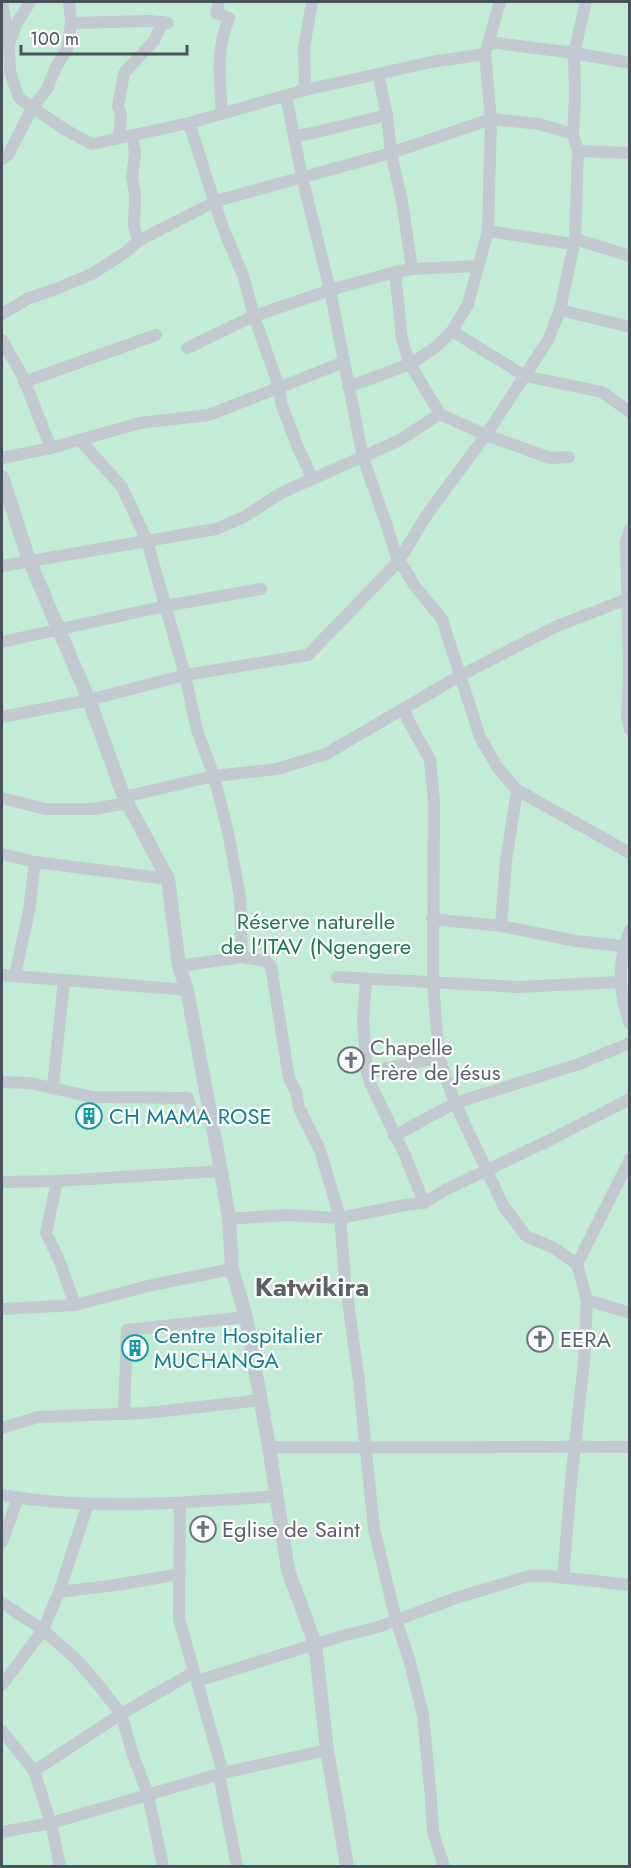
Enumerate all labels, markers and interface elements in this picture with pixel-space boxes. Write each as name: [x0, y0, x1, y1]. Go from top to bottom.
scale bar: [21, 18, 188, 56]
text: 100 m: [30, 26, 79, 52]
park label: Réserve naturelle de l'ITAV (Ngengere: [221, 905, 411, 962]
place label: Chapelle Frère de Jésus: [370, 1031, 501, 1088]
church icon: Chapelle Frère de Jésus: [336, 1045, 366, 1075]
place label: CH MAMA ROSE: [109, 1100, 272, 1132]
building icon: CH MAMA ROSE: [74, 1101, 104, 1131]
district label: Katwikira: [255, 1268, 369, 1306]
place label: Centre Hospitalier MUCHANGA: [154, 1319, 323, 1376]
place label: EERA: [560, 1323, 612, 1355]
church icon: EERA: [525, 1324, 555, 1354]
building icon: Centre Hospitalier MUCHANGA: [120, 1333, 150, 1363]
place label: Eglise de Saint: [222, 1513, 361, 1545]
church icon: Eglise de Saint: [188, 1514, 218, 1544]

